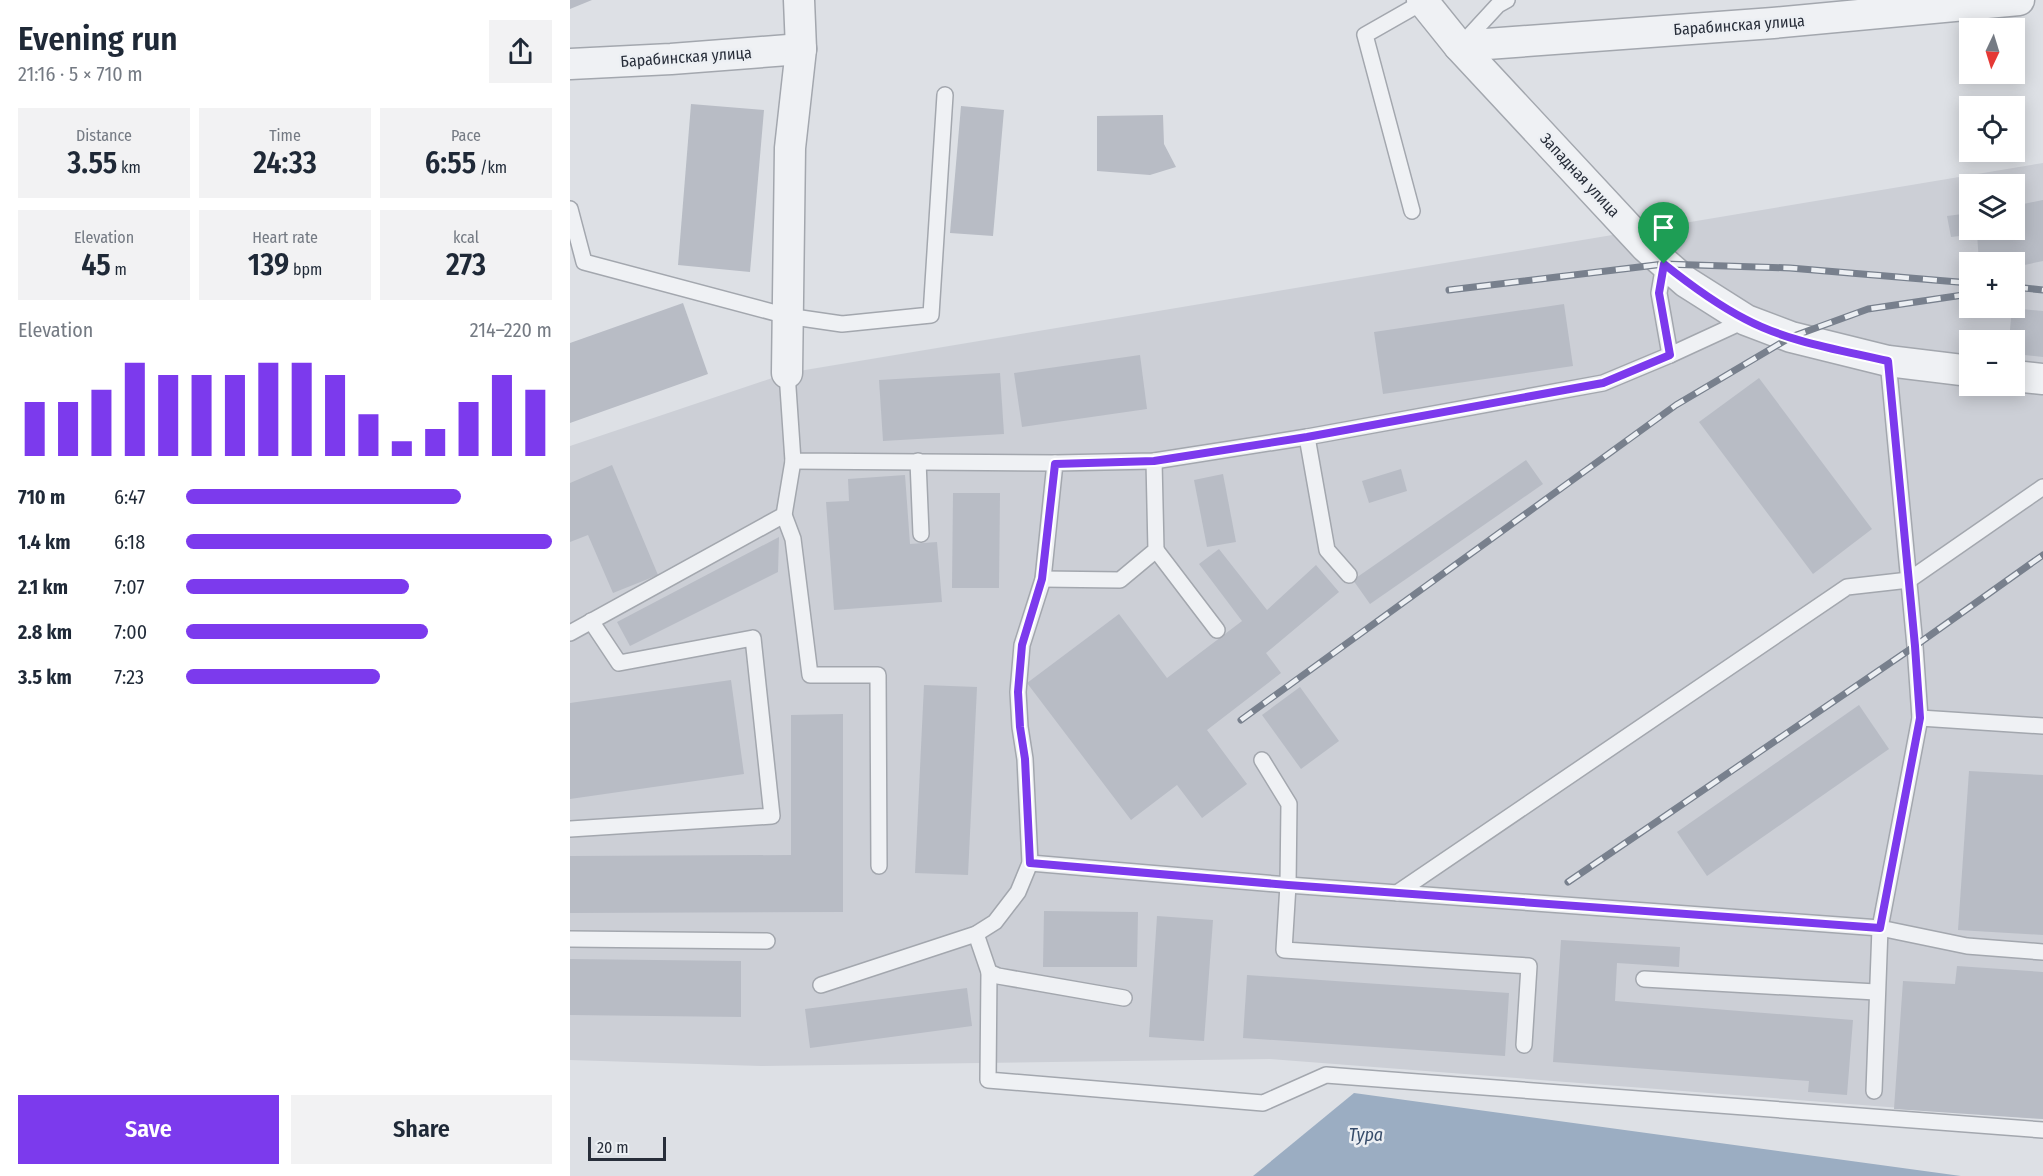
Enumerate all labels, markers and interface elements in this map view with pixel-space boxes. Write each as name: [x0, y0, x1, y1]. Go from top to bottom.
street label: Барабинская улица: [1673, 11, 1805, 39]
north arrow: [1959, 18, 2025, 84]
map controls: [1959, 18, 2025, 396]
text: Evening run: [18, 19, 178, 59]
button: share: [489, 20, 552, 83]
street label: Барабинская улица: [620, 43, 752, 71]
text: 21:16 · 5 × 710 m: [18, 62, 143, 86]
button: locate: [1959, 96, 2025, 162]
text: Distance: [76, 126, 132, 145]
text: Time: [269, 126, 301, 145]
text: Pace: [451, 126, 481, 145]
street label: Западная улица: [1536, 129, 1624, 221]
text: 3.55: [67, 145, 117, 181]
text: 24:33: [253, 145, 317, 181]
text: 6:55: [425, 145, 476, 181]
text: km: [117, 158, 141, 177]
text: /km: [476, 158, 507, 177]
button: layers: [1959, 174, 2025, 240]
pin: [1638, 202, 1689, 264]
icon: arrive: [1647, 211, 1680, 244]
text: Elevation: [74, 228, 134, 247]
text: Heart rate: [252, 228, 318, 247]
text: kcal: [453, 228, 479, 247]
text: 45: [81, 247, 111, 283]
text: 139: [248, 247, 289, 283]
text: 273: [446, 247, 486, 283]
button: +: [1959, 252, 2025, 318]
text: m: [111, 260, 127, 279]
text: bpm: [289, 260, 322, 279]
text: Elevation: [18, 318, 93, 342]
text: 214–220 m: [470, 318, 552, 342]
button: −: [1959, 330, 2025, 396]
text: 710 m: [18, 485, 65, 509]
text: 6:47: [114, 485, 145, 509]
text: 1.4 km: [18, 530, 70, 554]
text: 6:18: [114, 530, 145, 554]
text: 2.1 km: [18, 575, 68, 599]
text: 7:07: [114, 575, 145, 599]
text: 2.8 km: [18, 620, 72, 644]
text: 7:00: [114, 620, 147, 644]
text: 3.5 km: [18, 665, 72, 689]
text: 7:23: [114, 665, 144, 689]
button: Save: [18, 1095, 279, 1164]
button: Share: [291, 1095, 552, 1164]
water label: Тура: [1349, 1124, 1383, 1146]
scale bar: [588, 1134, 666, 1162]
text: 20 m: [597, 1138, 628, 1157]

